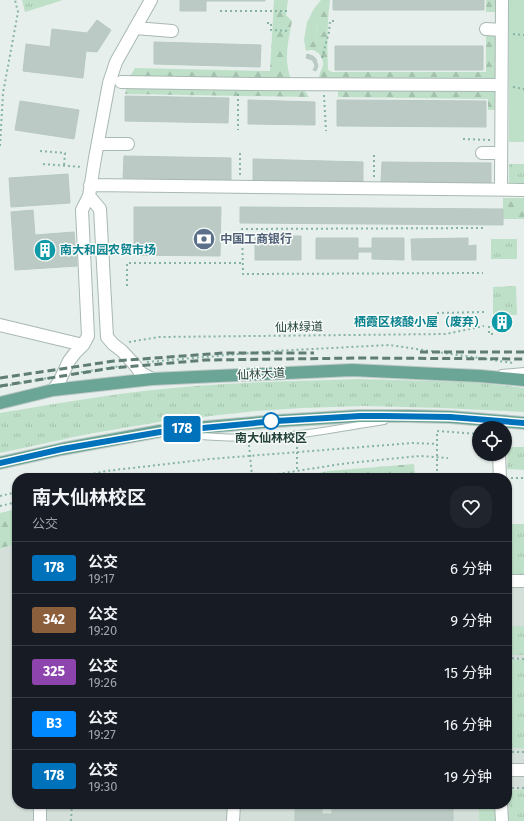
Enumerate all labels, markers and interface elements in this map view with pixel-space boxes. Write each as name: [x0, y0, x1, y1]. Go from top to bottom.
bank icon: 中国工商银行: [191, 226, 217, 252]
place label: 中国工商银行: [220, 232, 292, 246]
building icon: 南大和园农贸市场: [32, 237, 58, 263]
place label: 南大和园农贸市场: [60, 243, 156, 257]
building icon: 栖霞区核酸小屋（废弃）: [489, 309, 515, 335]
place label: 栖霞区核酸小屋（废弃）: [354, 315, 486, 329]
street label: 仙林绿道: [275, 320, 323, 334]
street label: 仙林大道: [237, 366, 285, 382]
marker: 南大仙林校区: [262, 412, 280, 430]
line badge: 178: [159, 416, 205, 442]
text: 178: [172, 420, 192, 437]
map controls: [472, 421, 512, 461]
button: locate: [472, 421, 512, 461]
place label: 南大仙林校区: [235, 431, 307, 445]
text: 南大仙林校区: [32, 486, 146, 509]
button: heart: [450, 486, 492, 528]
text: 公交: [32, 516, 58, 531]
text: 公交: [88, 553, 118, 571]
text: 178: [44, 559, 64, 576]
text: 6 分钟: [450, 560, 492, 578]
text: 19:17: [88, 571, 114, 586]
text: 公交: [88, 605, 118, 623]
text: 342: [43, 611, 65, 628]
text: 9 分钟: [450, 612, 492, 630]
text: 19:20: [88, 623, 117, 638]
text: 公交: [88, 657, 118, 675]
text: 325: [43, 663, 65, 680]
text: 15 分钟: [444, 664, 492, 682]
text: 19:26: [88, 675, 117, 690]
text: 公交: [88, 709, 118, 727]
text: B3: [46, 715, 62, 732]
text: 16 分钟: [444, 716, 492, 734]
text: 19:27: [88, 727, 116, 742]
text: 公交: [88, 761, 118, 779]
text: 178: [44, 767, 64, 784]
text: 19 分钟: [444, 768, 492, 786]
text: 19:30: [88, 779, 117, 794]

